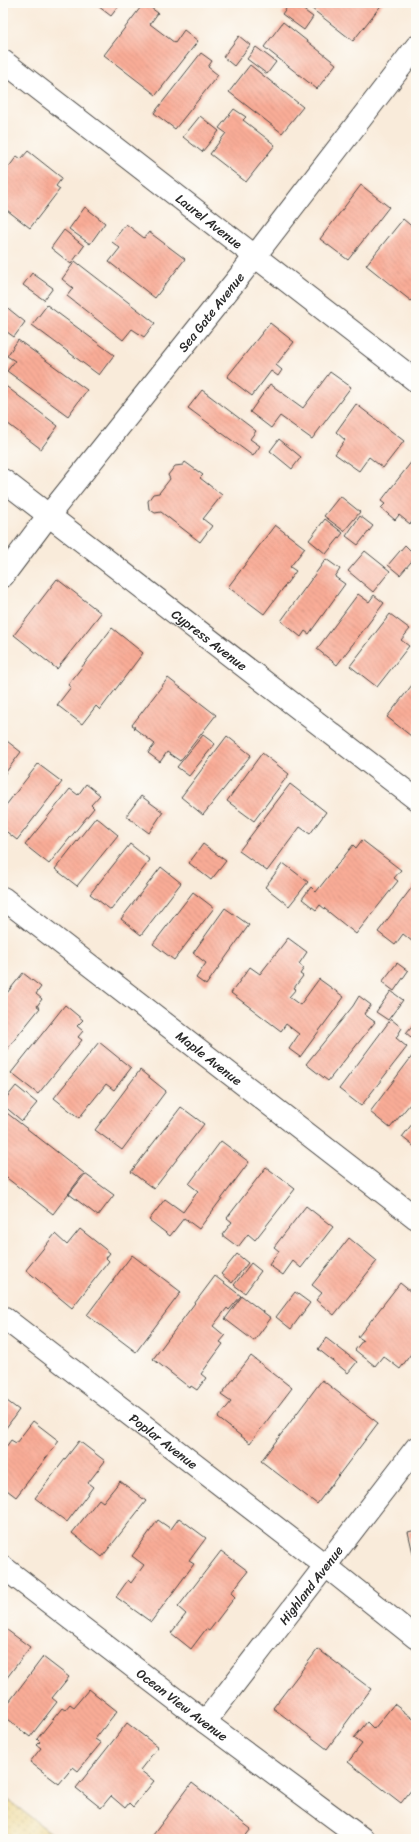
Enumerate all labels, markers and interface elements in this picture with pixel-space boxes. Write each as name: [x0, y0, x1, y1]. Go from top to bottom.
street label: Laurel Avenue: [171, 187, 248, 254]
street label: Sea Gate Avenue: [172, 267, 250, 357]
street label: Cypress Avenue: [166, 603, 253, 677]
street label: Maple Avenue: [171, 1024, 248, 1091]
street label: Poplar Avenue: [124, 1407, 203, 1475]
street label: Highland Avenue: [272, 1540, 349, 1630]
street label: Ocean View Avenue: [132, 1662, 233, 1747]

